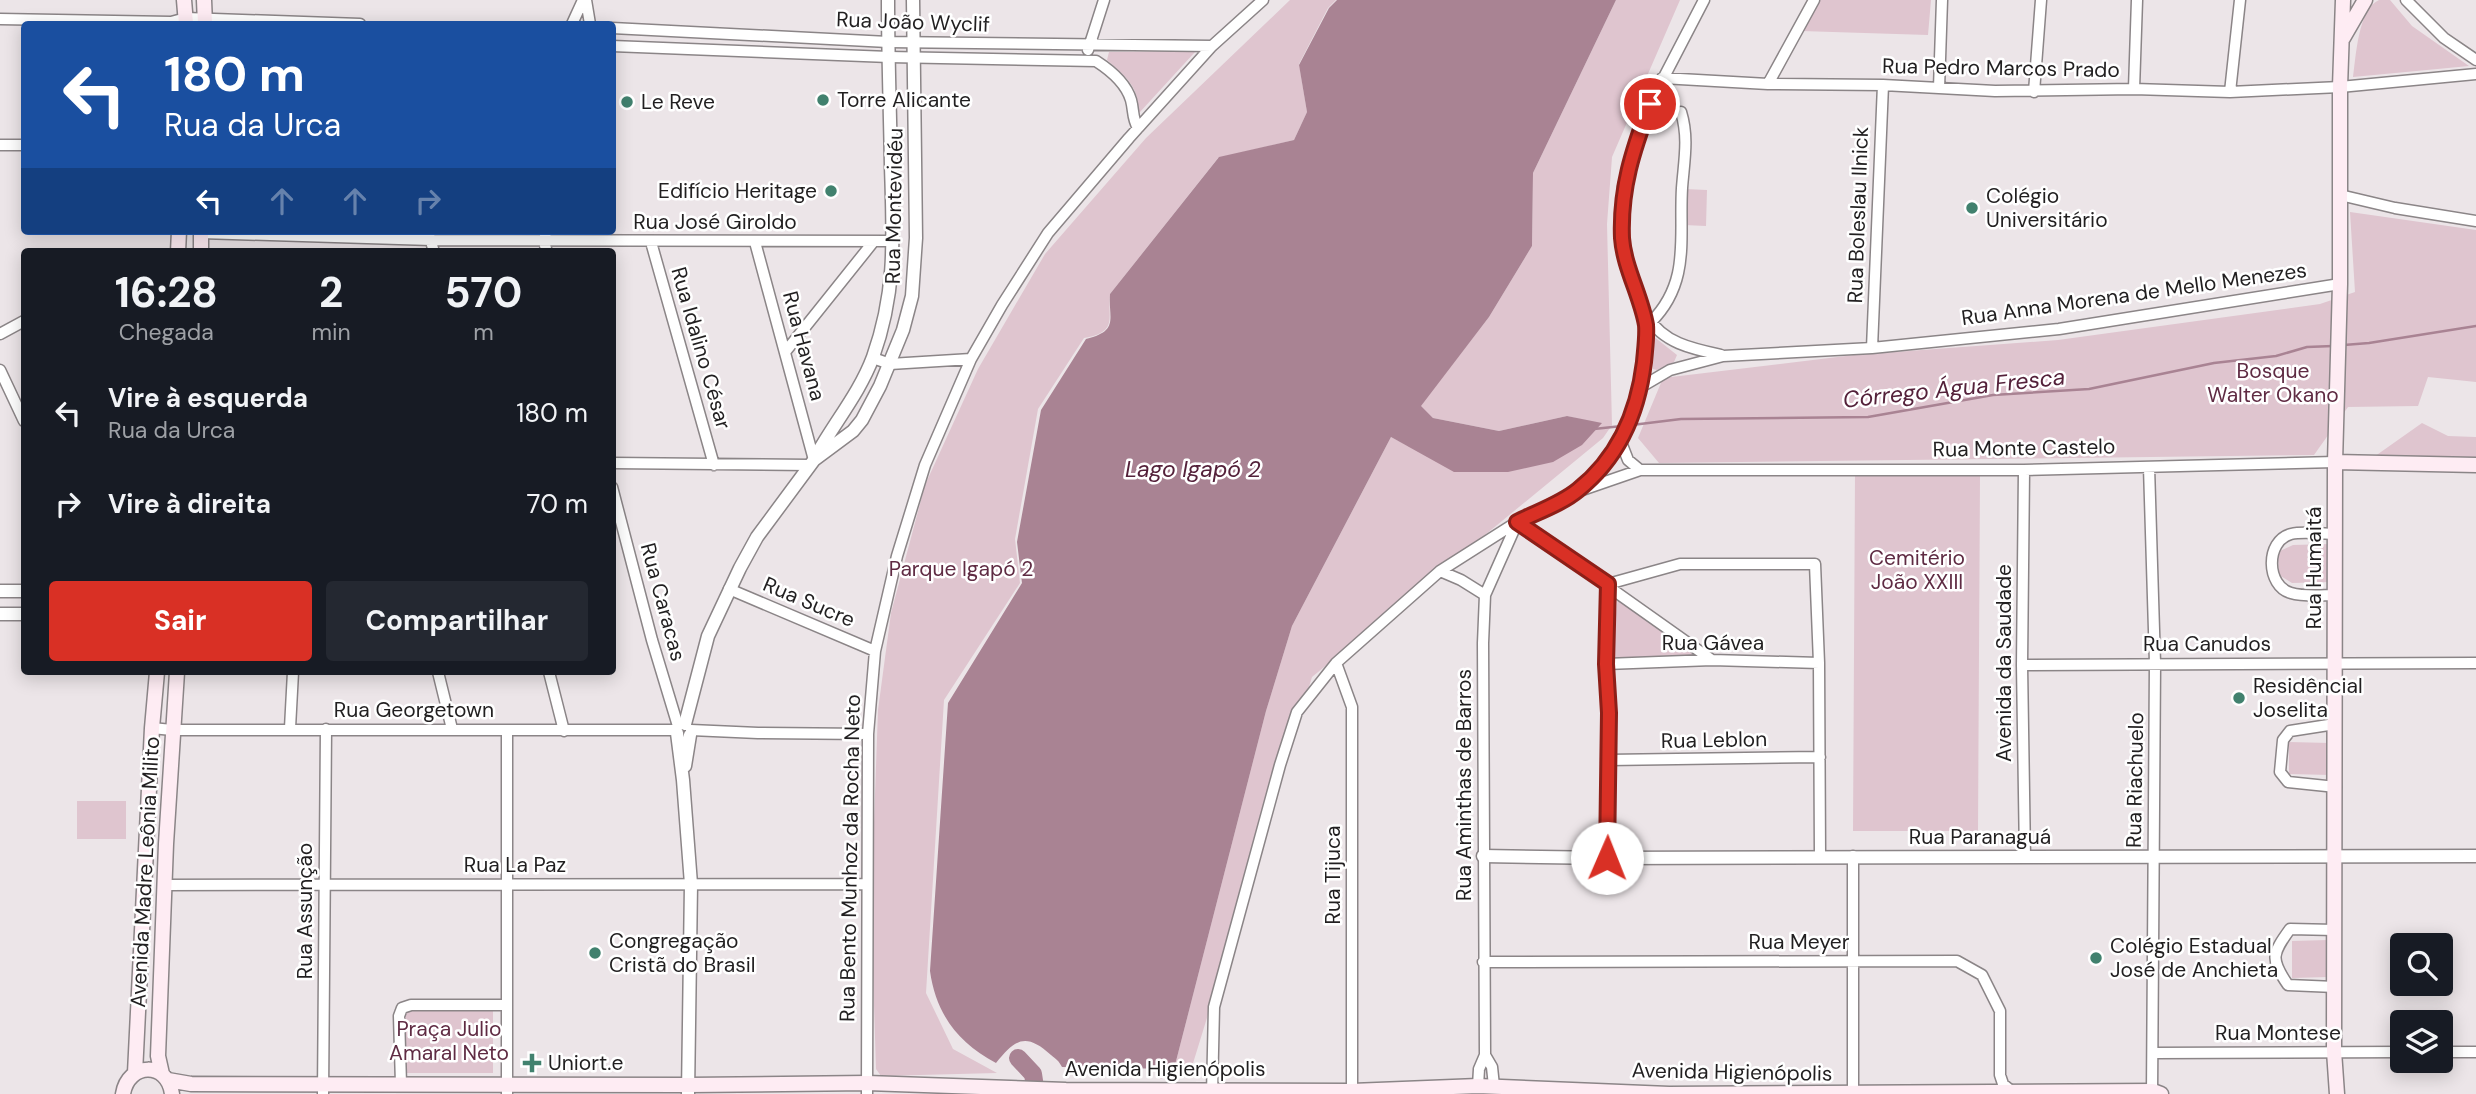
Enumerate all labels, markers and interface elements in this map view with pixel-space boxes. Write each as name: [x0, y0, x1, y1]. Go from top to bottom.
street label: Rua João Wyclif: [836, 5, 990, 39]
text: 180 m: [164, 42, 305, 106]
icon: left: [49, 49, 140, 140]
street label: Rua Pedro Marcos Prado: [1882, 52, 2120, 84]
pin: [1620, 74, 1680, 134]
icon: arrive: [1631, 85, 1669, 123]
place label: Torre Alicante: [837, 86, 971, 114]
place label: Le Reve: [641, 88, 715, 116]
marker: Torre Alicante: [815, 92, 831, 108]
marker: Le Reve: [619, 94, 635, 110]
text: Rua da Urca: [164, 104, 341, 146]
street label: Rua Boleslau Ilnick: [1841, 126, 1875, 304]
street label: Rua Montevidéu: [879, 128, 909, 284]
place label: Edifício Heritage: [658, 177, 817, 205]
icon: left: [190, 182, 228, 220]
icon: ahead: [263, 182, 301, 220]
icon: ahead: [336, 182, 374, 220]
icon: right: [409, 182, 447, 220]
place label: Colégio Universitário: [1986, 182, 2108, 234]
marker: Edifício Heritage: [823, 183, 839, 199]
marker: Colégio Universitário: [1964, 200, 1980, 216]
street label: Rua José Giroldo: [633, 208, 797, 236]
street label: Rua Anna Morena de Mello Menezes: [1960, 256, 2308, 332]
street label: Rua Idalino César: [664, 264, 738, 433]
text: 16:28: [115, 265, 218, 320]
text: 2: [319, 265, 343, 320]
text: 570: [445, 265, 522, 320]
street label: Rua Havana: [776, 288, 832, 404]
text: Chegada: [119, 317, 214, 347]
text: min: [312, 317, 351, 347]
text: m: [473, 317, 494, 347]
park label: Bosque Walter Okano: [2207, 357, 2339, 409]
water label: Córrego Água Fresca: [1841, 361, 2067, 415]
text: Vire à esquerda: [108, 381, 308, 415]
icon: left: [49, 394, 87, 432]
text: 180 m: [516, 396, 588, 430]
text: Rua da Urca: [108, 415, 235, 445]
street label: Rua Monte Castelo: [1932, 432, 2116, 464]
water label: Lago Igapó 2: [1125, 454, 1261, 484]
icon: right: [49, 485, 87, 523]
text: Vire à direita: [108, 487, 271, 521]
text: 70 m: [527, 487, 588, 521]
street label: Rua Humaitá: [2300, 507, 2328, 629]
street label: Rua Caracas: [634, 540, 692, 664]
park label: Cemitério João XXIII: [1869, 544, 1965, 596]
park label: Parque Igapó 2: [889, 555, 1033, 583]
street label: Avenida da Saudade: [1990, 564, 2018, 762]
street label: Rua Sucre: [759, 570, 859, 634]
button: Sair: [49, 581, 312, 661]
button: Compartilhar: [326, 581, 588, 661]
street label: Rua Gávea: [1662, 629, 1764, 657]
street label: Rua Canudos: [2143, 630, 2271, 658]
street label: Rua Aminthas de Barros: [1450, 669, 1478, 901]
place label: Residêncial Joselita: [2253, 672, 2363, 724]
marker: Residêncial Joselita: [2231, 690, 2247, 706]
street label: Rua Bento Munhoz da Rocha Neto: [833, 694, 867, 1022]
street label: Rua Georgetown: [334, 696, 494, 724]
street label: Rua Riachuelo: [2120, 712, 2150, 848]
street label: Rua Leblon: [1661, 725, 1767, 755]
street label: Avenida Madre Leônia Milito: [124, 736, 166, 1008]
position arrow: [1570, 821, 1644, 895]
street label: Rua Paranaguá: [1909, 823, 2051, 851]
street label: Rua Tijuca: [1319, 826, 1347, 924]
street label: Rua Assunção: [291, 843, 319, 979]
street label: Rua La Paz: [464, 851, 566, 879]
place label: Congregação Cristã do Brasil: [609, 927, 756, 979]
street label: Rua Meyer: [1748, 928, 1850, 956]
place label: Colégio Estadual José de Anchieta: [2110, 932, 2278, 984]
map controls: [2390, 933, 2453, 1073]
button: search: [2390, 933, 2453, 996]
marker: Congregação Cristã do Brasil: [587, 945, 603, 961]
marker: Colégio Estadual José de Anchieta: [2088, 950, 2104, 966]
button: layers: [2390, 1010, 2453, 1073]
park label: Praça Julio Amaral Neto: [389, 1015, 509, 1067]
street label: Rua Montese: [2215, 1019, 2341, 1047]
place label: Uniort.e: [548, 1049, 623, 1077]
marker: Uniort.e: [522, 1053, 542, 1073]
street label: Avenida Higienópolis: [1064, 1055, 1266, 1083]
street label: Avenida Higienópolis: [1631, 1056, 1833, 1088]

